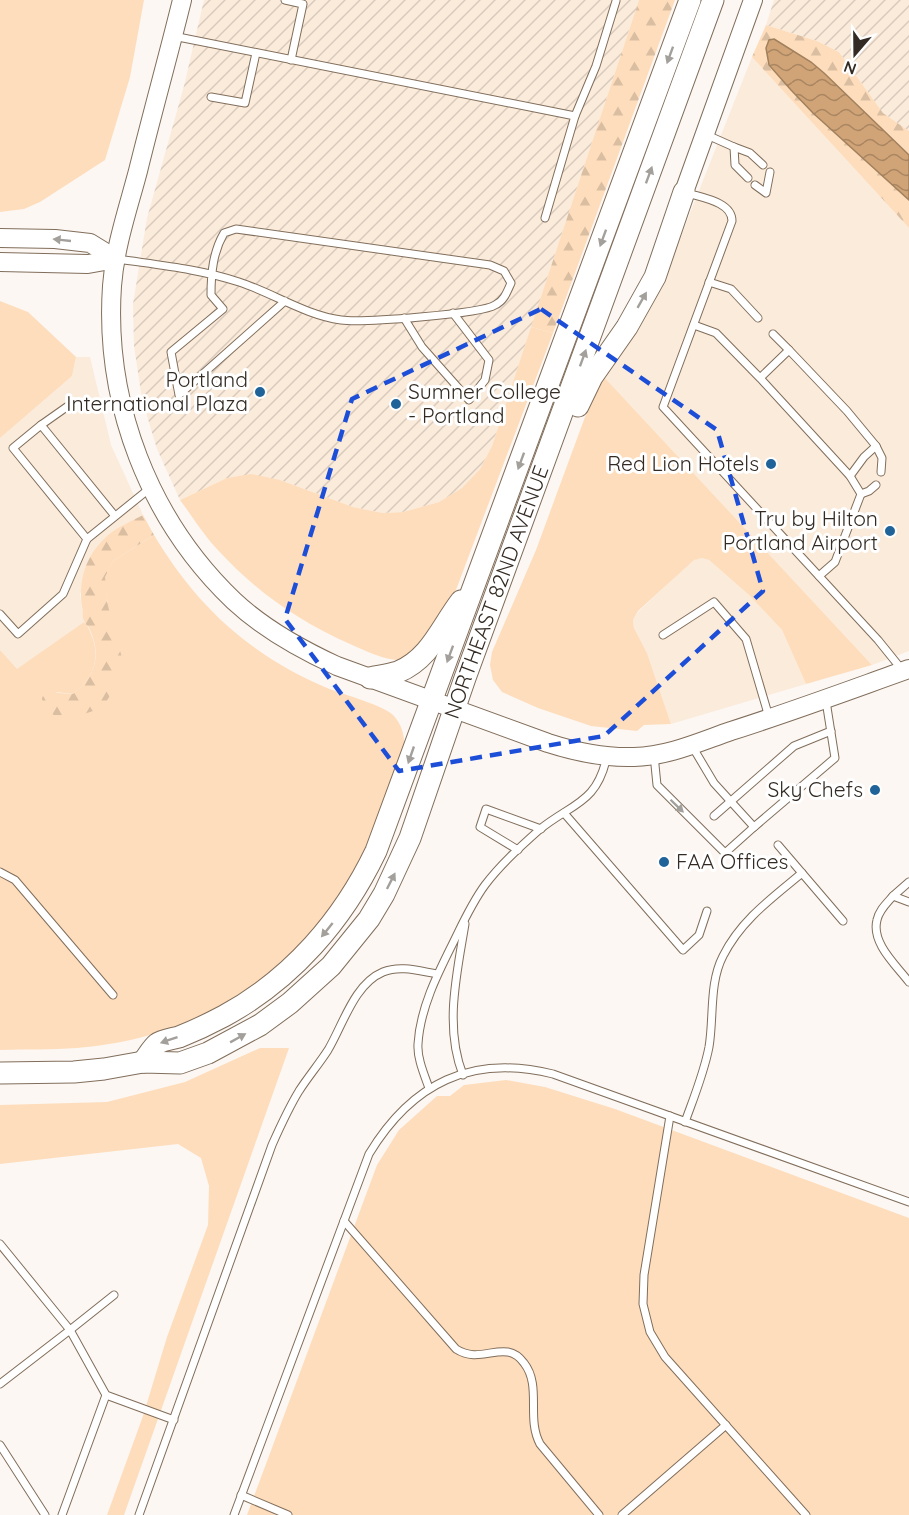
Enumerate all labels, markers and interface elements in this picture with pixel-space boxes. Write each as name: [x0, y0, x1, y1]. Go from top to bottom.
north arrow: [825, 24, 885, 84]
one-way arrow: [664, 46, 674, 64]
text: N: [841, 57, 859, 80]
one-way arrow: [645, 166, 655, 184]
one-way arrow: [597, 229, 607, 247]
one-way arrow: [52, 235, 71, 245]
one-way arrow: [636, 292, 647, 308]
one-way arrow: [578, 349, 588, 367]
place label: Portland International Plaza: [66, 366, 248, 416]
place label: Sumner College - Portland: [408, 378, 561, 428]
marker: Portland International Plaza: [253, 385, 267, 399]
marker: Sumner College - Portland: [389, 397, 403, 411]
place label: Red Lion Hotels: [607, 450, 759, 476]
one-way arrow: [516, 452, 526, 470]
marker: Red Lion Hotels: [764, 457, 778, 471]
street label: NORTHEAST 82ND AVENUE: [438, 462, 554, 722]
place label: Tru by Hilton Portland Airport: [723, 505, 878, 555]
marker: Tru by Hilton Portland Airport: [883, 524, 897, 538]
one-way arrow: [445, 645, 455, 663]
one-way arrow: [406, 746, 416, 764]
place label: Sky Chefs: [767, 776, 863, 802]
marker: Sky Chefs: [868, 783, 882, 797]
one-way arrow: [669, 799, 684, 813]
place label: FAA Offices: [676, 848, 788, 874]
marker: FAA Offices: [657, 855, 671, 869]
one-way arrow: [385, 872, 395, 890]
one-way arrow: [321, 922, 334, 938]
one-way arrow: [230, 1033, 247, 1043]
one-way arrow: [160, 1035, 178, 1045]

